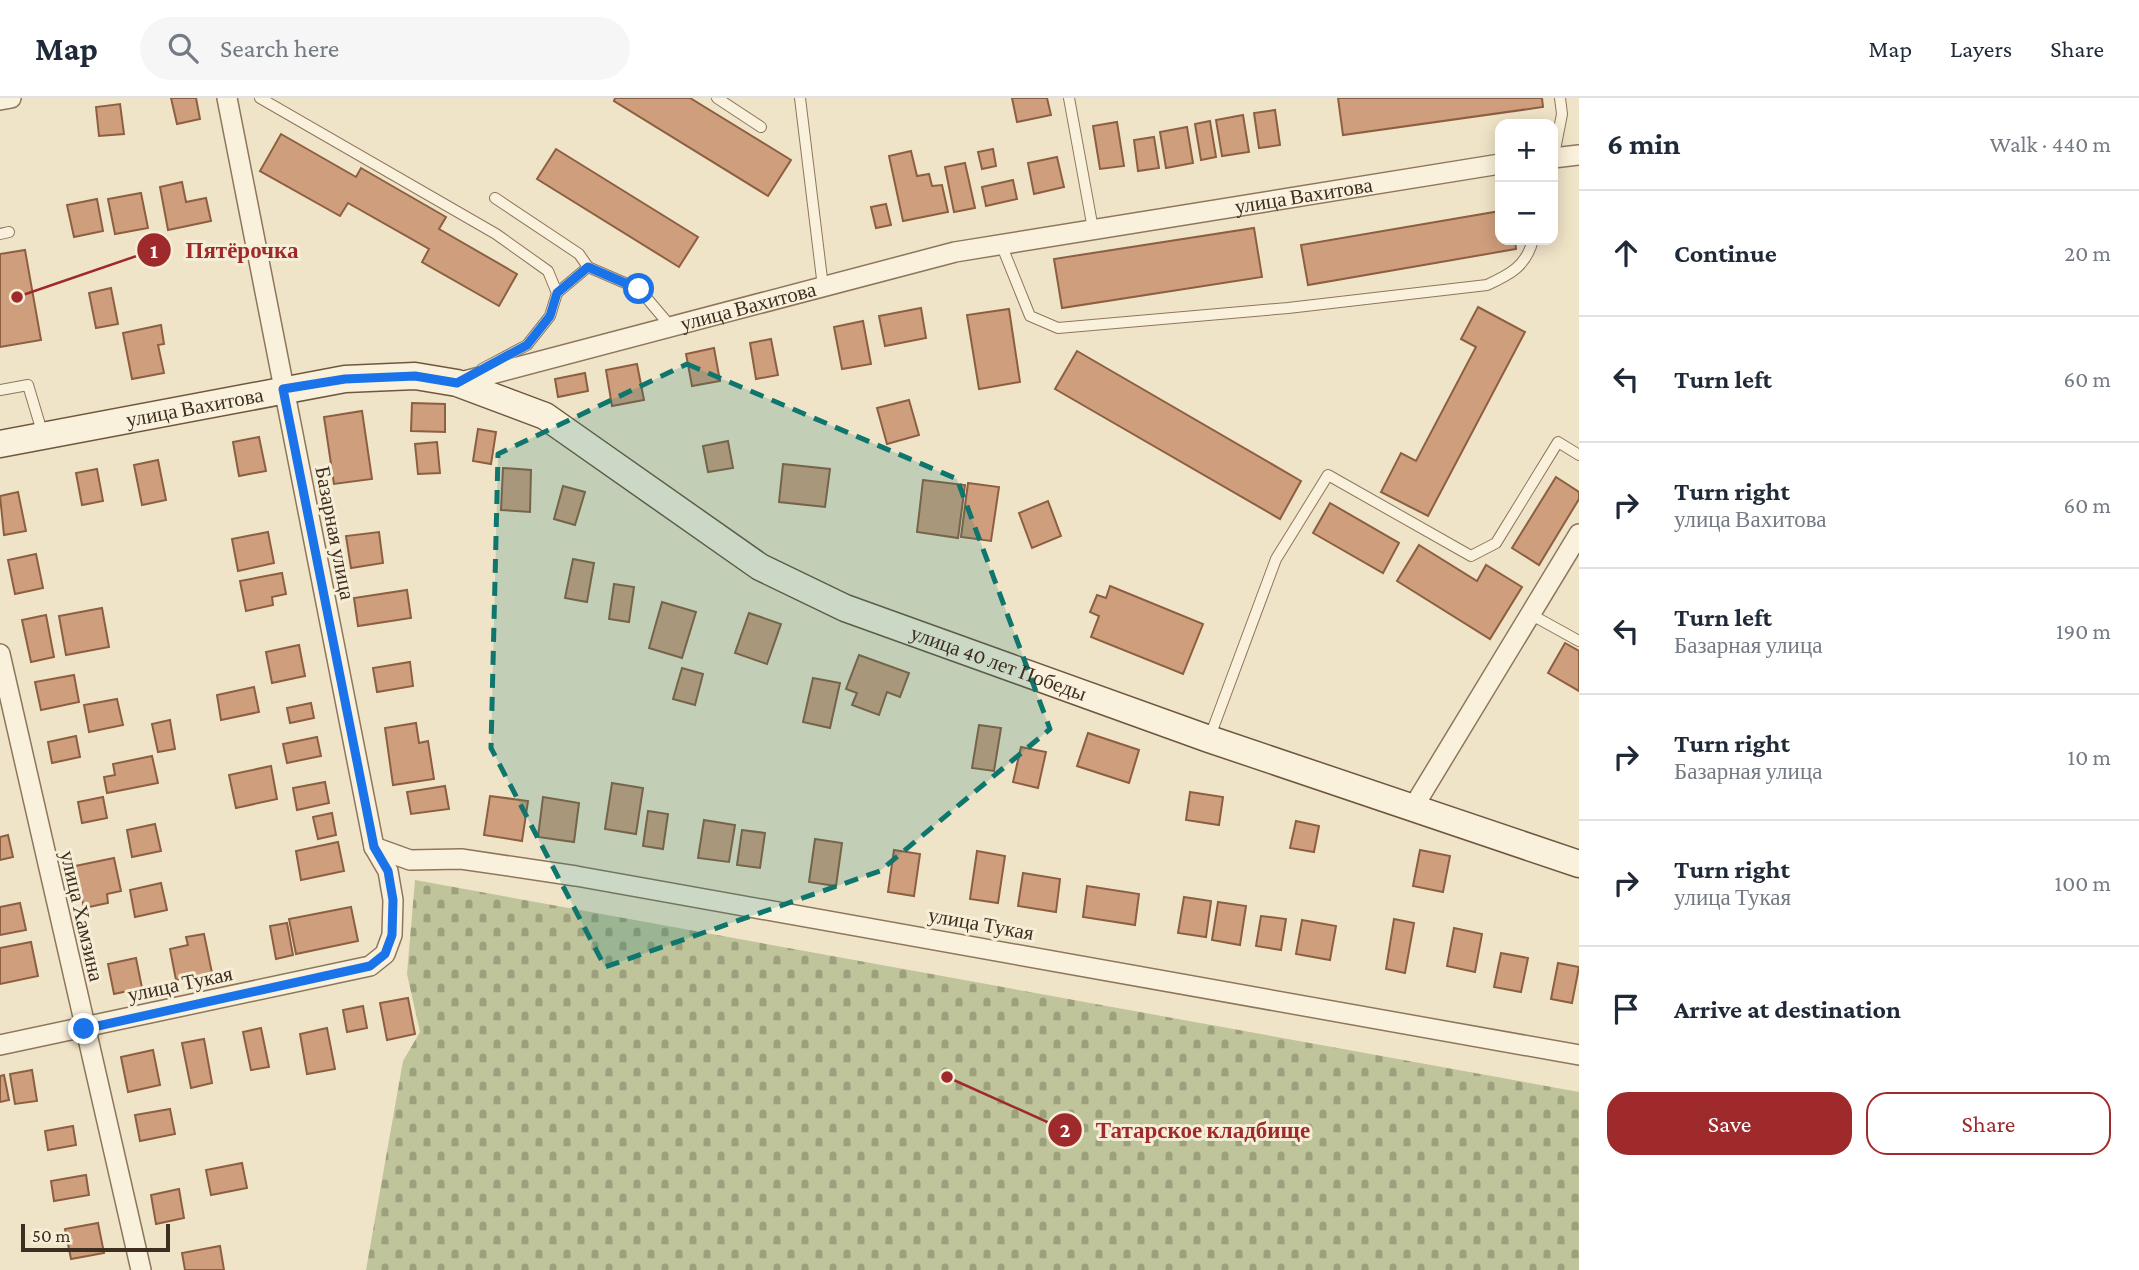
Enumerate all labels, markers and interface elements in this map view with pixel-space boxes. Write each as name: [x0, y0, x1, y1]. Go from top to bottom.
search box: [140, 17, 630, 80]
icon: search: [164, 29, 202, 67]
text: Map: [35, 30, 98, 67]
text: Search here: [220, 34, 339, 63]
text: Map: [1868, 35, 1912, 62]
text: Layers: [1950, 35, 2012, 62]
text: Share: [2050, 35, 2104, 62]
map controls: [1495, 119, 1558, 245]
button: +: [1495, 119, 1558, 182]
text: 6 min: [1607, 127, 1680, 160]
text: Walk · 440 m: [1990, 131, 2111, 157]
street label: улица Вахитова: [1233, 173, 1375, 219]
button: −: [1495, 182, 1558, 245]
callout: Пятёрочка: [136, 228, 312, 272]
icon: ahead: [1607, 234, 1645, 272]
text: Пятёрочка: [186, 237, 299, 263]
text: 1: [150, 239, 158, 263]
text: Continue: [1674, 239, 1777, 268]
text: 20 m: [2064, 240, 2111, 266]
route start: [623, 273, 654, 304]
street label: улица Вахитова: [678, 277, 819, 336]
icon: left: [1607, 360, 1645, 398]
text: Turn left: [1674, 365, 1772, 394]
text: 60 m: [2064, 366, 2111, 392]
street label: улица Вахитова: [124, 383, 266, 432]
street label: Базарная улица: [310, 464, 360, 602]
text: Turn right: [1674, 477, 1790, 506]
icon: right: [1607, 486, 1645, 524]
text: 60 m: [2064, 492, 2111, 518]
text: улица Вахитова: [1674, 506, 1826, 532]
text: Turn left: [1674, 603, 1772, 632]
icon: left: [1607, 612, 1645, 650]
text: 190 m: [2056, 618, 2111, 644]
street label: улица 40 лет Победы: [907, 621, 1090, 706]
text: Базарная улица: [1674, 632, 1822, 658]
text: Turn right: [1674, 729, 1790, 758]
icon: right: [1607, 738, 1645, 776]
text: 10 m: [2068, 744, 2111, 770]
text: Базарная улица: [1674, 758, 1822, 784]
street label: улица Хамзина: [55, 848, 109, 984]
text: Turn right: [1674, 855, 1790, 884]
icon: right: [1607, 864, 1645, 902]
text: 100 m: [2055, 870, 2111, 896]
text: улица Тукая: [1674, 884, 1791, 910]
street label: улица Тукая: [926, 903, 1036, 945]
street label: улица Тукая: [125, 961, 235, 1007]
icon: arrive: [1607, 990, 1645, 1028]
text: Arrive at destination: [1674, 995, 1901, 1024]
route end: [68, 1013, 99, 1044]
button: Save: [1607, 1092, 1852, 1155]
button: Share: [1866, 1092, 2111, 1155]
callout: Татарское кладбище: [1047, 1108, 1325, 1152]
text: Татарское кладбище: [1096, 1117, 1310, 1143]
text: 2: [1060, 1118, 1071, 1142]
scale bar: [21, 1221, 170, 1253]
text: 50 m: [32, 1225, 71, 1246]

